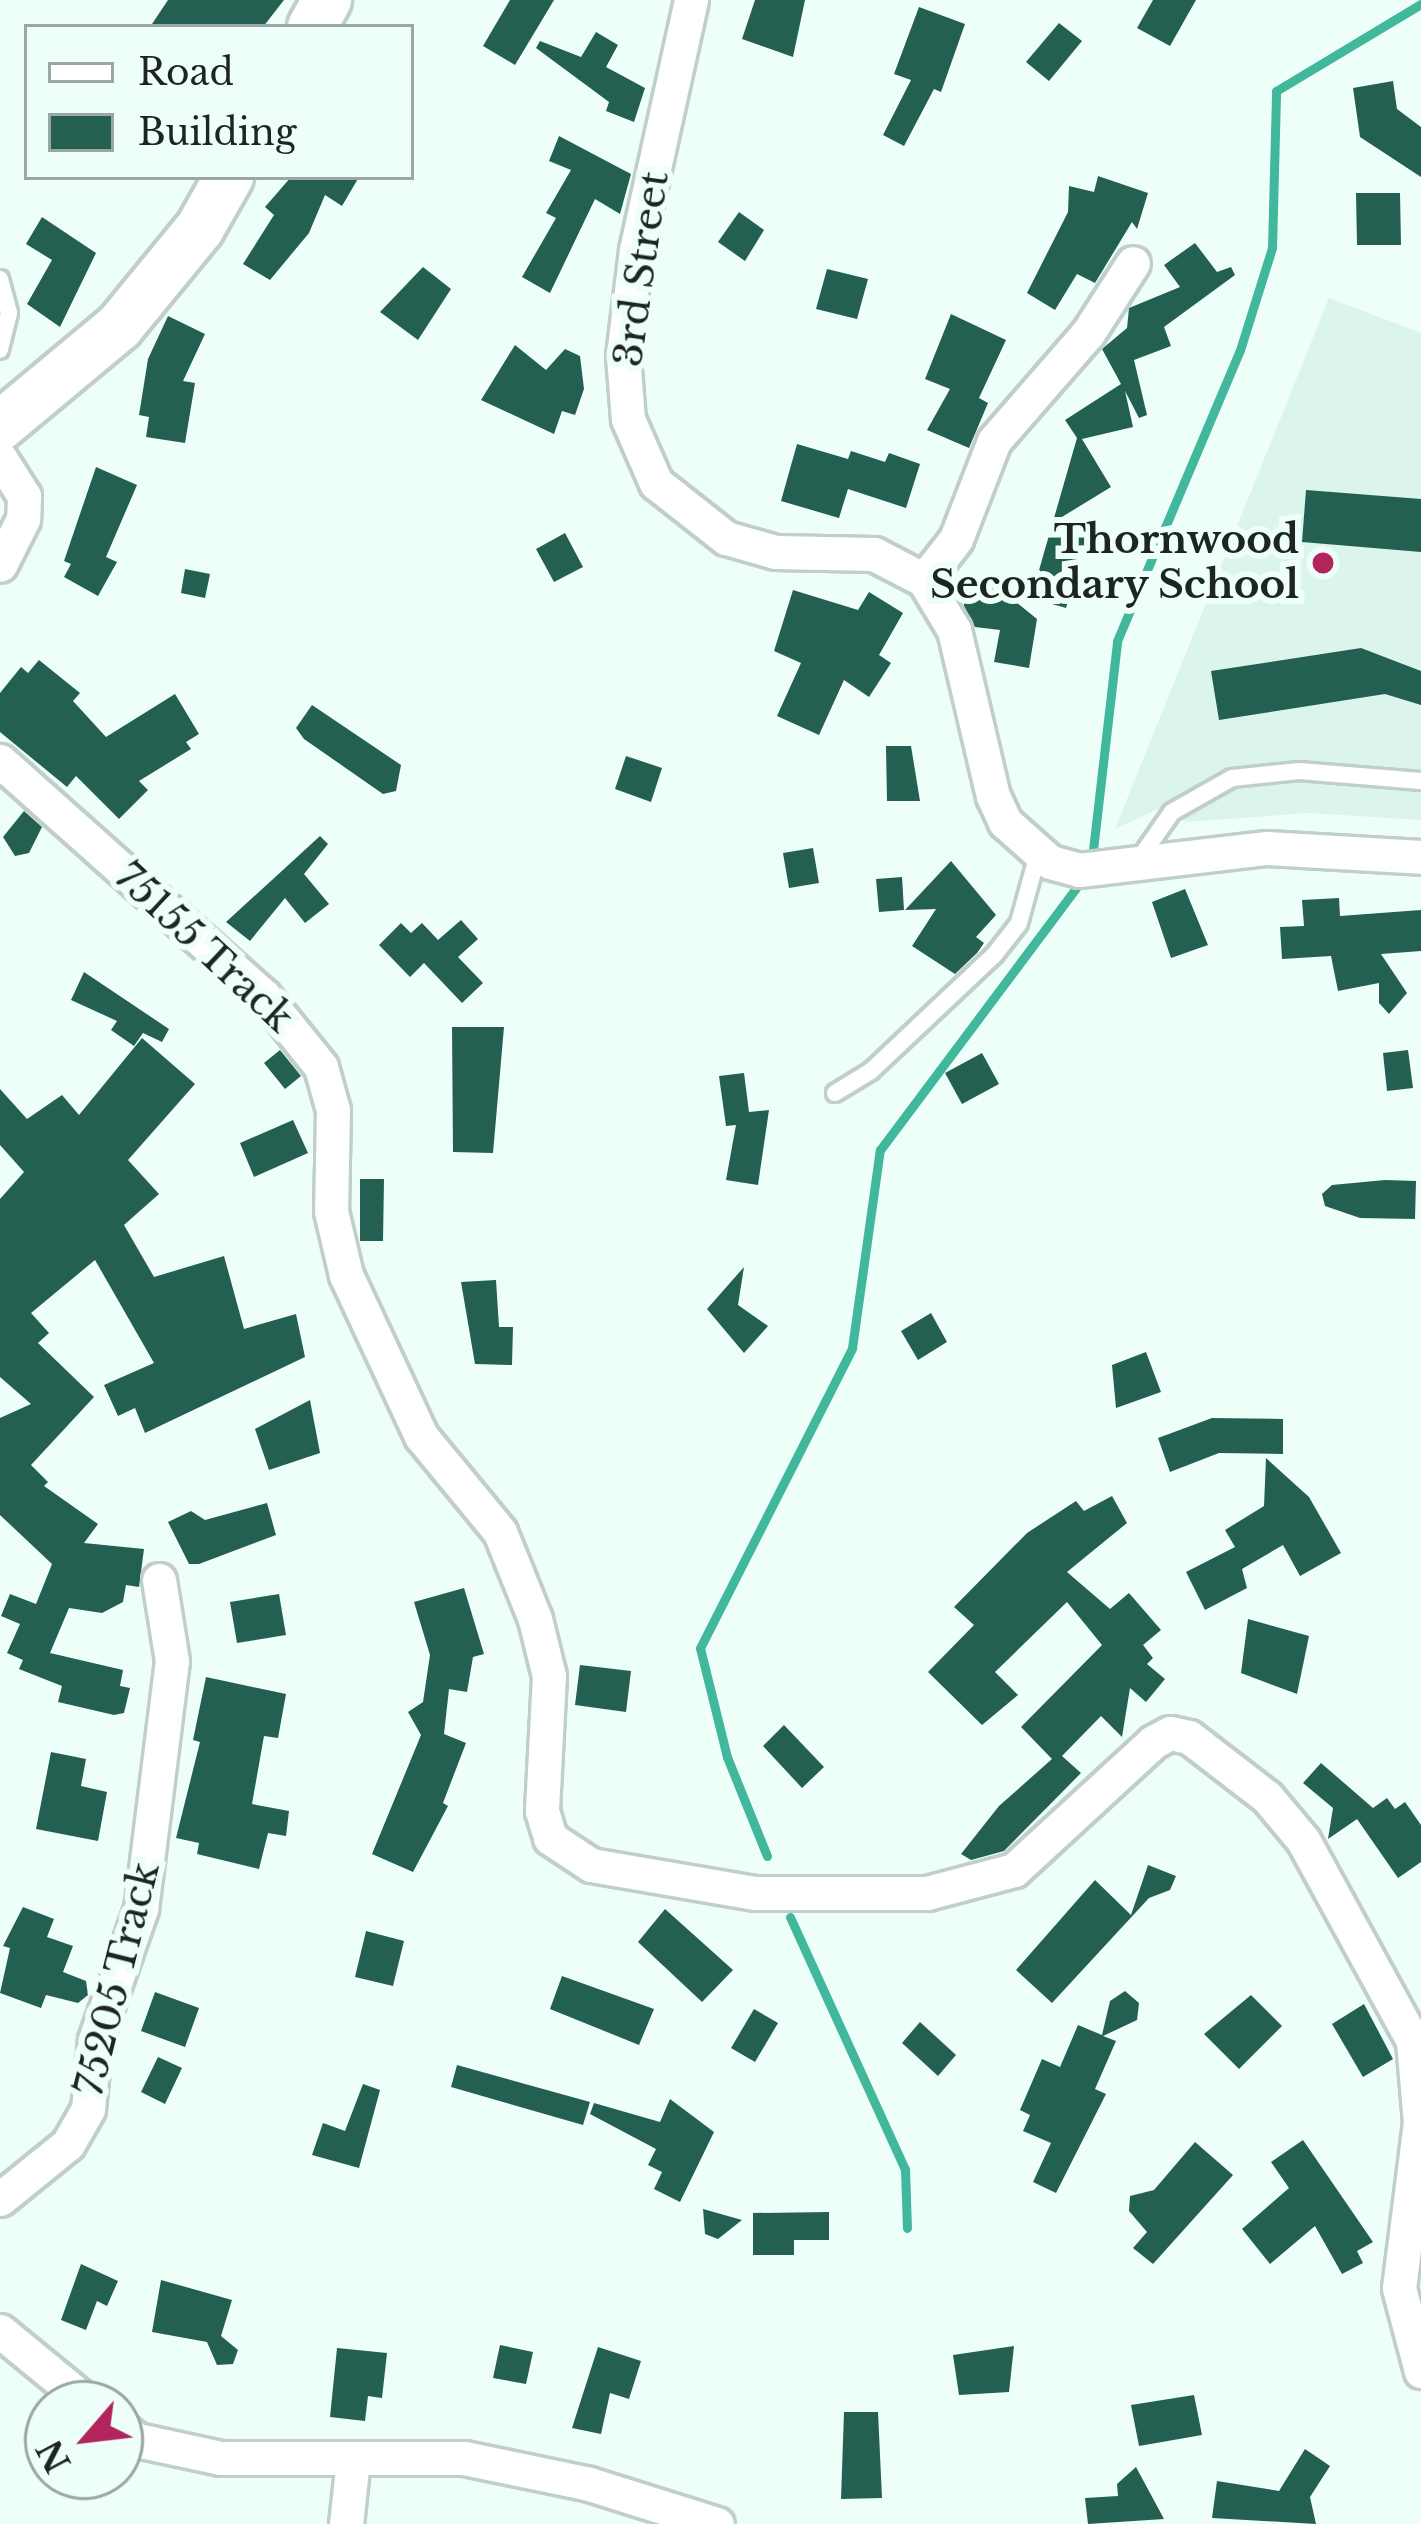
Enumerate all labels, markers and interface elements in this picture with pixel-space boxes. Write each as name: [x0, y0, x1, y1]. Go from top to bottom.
legend: [24, 24, 414, 180]
text: Road: [138, 50, 234, 95]
text: Building: [138, 110, 296, 155]
street label: 3rd Street: [605, 168, 679, 370]
place label: Thornwood Secondary School: [929, 518, 1299, 609]
marker: Thornwood Secondary School: [1310, 550, 1336, 576]
street label: 75155 Track: [105, 853, 303, 1043]
street label: 75205 Track: [66, 1857, 170, 2101]
north arrow: [24, 2380, 144, 2500]
text: N: [29, 2432, 80, 2479]

